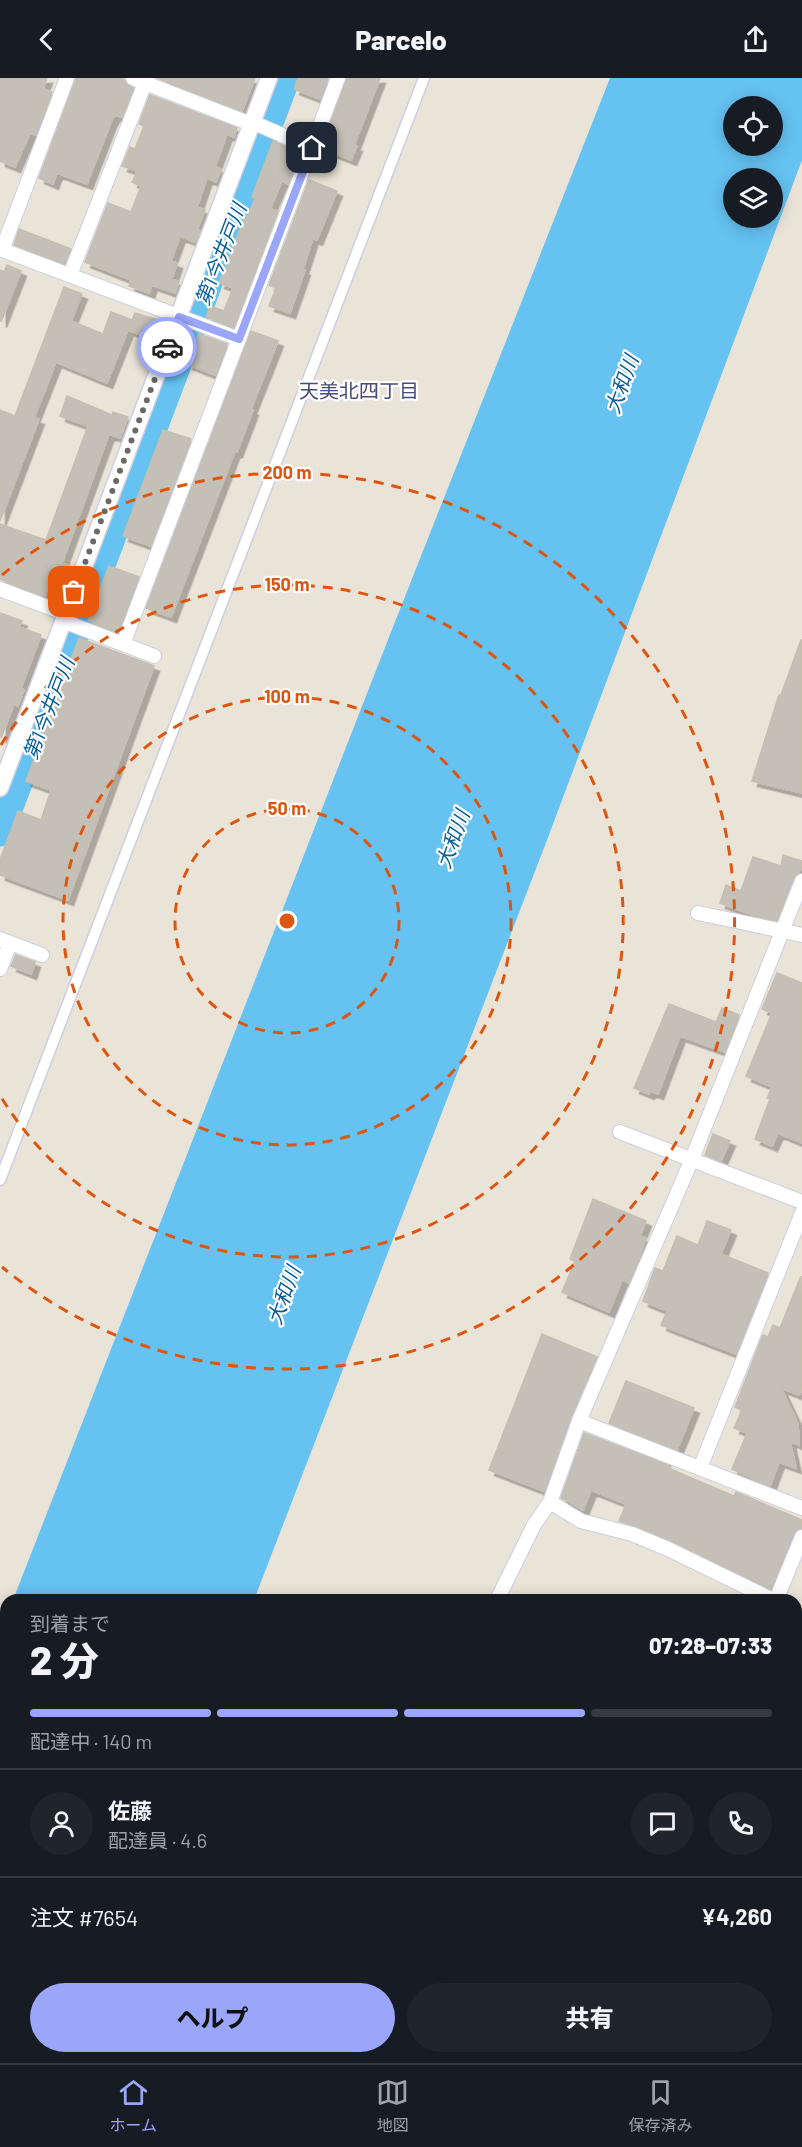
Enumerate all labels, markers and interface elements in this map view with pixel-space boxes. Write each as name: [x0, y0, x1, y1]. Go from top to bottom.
icon: back: [30, 23, 63, 56]
text: Parcelo: [355, 23, 447, 55]
icon: share: [739, 23, 772, 56]
map controls: [723, 96, 783, 228]
button: locate: [723, 96, 783, 156]
pin: [286, 122, 337, 173]
icon: home: [295, 131, 328, 164]
button: layers: [723, 168, 783, 228]
water label: 第1今井戸川: [190, 198, 251, 308]
courier: [137, 317, 197, 377]
icon: car: [151, 331, 184, 364]
water label: 大和川: [599, 350, 643, 416]
district label: 天美北四丁目: [299, 378, 419, 402]
text: 200 m: [262, 461, 312, 483]
pin: [48, 566, 99, 617]
text: 150 m: [265, 573, 309, 595]
icon: bag: [57, 575, 90, 608]
water label: 第1今井戸川: [18, 652, 79, 762]
text: 100 m: [264, 685, 310, 707]
text: 50 m: [268, 797, 306, 819]
water label: 大和川: [430, 805, 474, 871]
centre of rings: [277, 911, 297, 931]
water label: 大和川: [261, 1261, 305, 1327]
text: 到着まで: [30, 1611, 110, 1635]
text: 07:28–07:33: [649, 1632, 772, 1658]
text: 2 分: [30, 1636, 99, 1683]
text: 配達中 · 140 m: [30, 1729, 152, 1753]
button: person: [30, 1792, 93, 1855]
button: chat: [631, 1792, 694, 1855]
button: phone: [709, 1792, 772, 1855]
text: 佐藤: [108, 1797, 152, 1823]
text: 配達員 · 4.6: [108, 1828, 207, 1852]
text: ¥4,260: [701, 1903, 772, 1929]
text: 注文 #7654: [30, 1904, 138, 1930]
button: ヘルプ: [30, 1983, 395, 2052]
button: 共有: [407, 1983, 772, 2052]
tab: ホーム: [110, 2076, 157, 2136]
tab: 地図: [376, 2076, 409, 2136]
tab: 保存済み: [628, 2076, 692, 2136]

